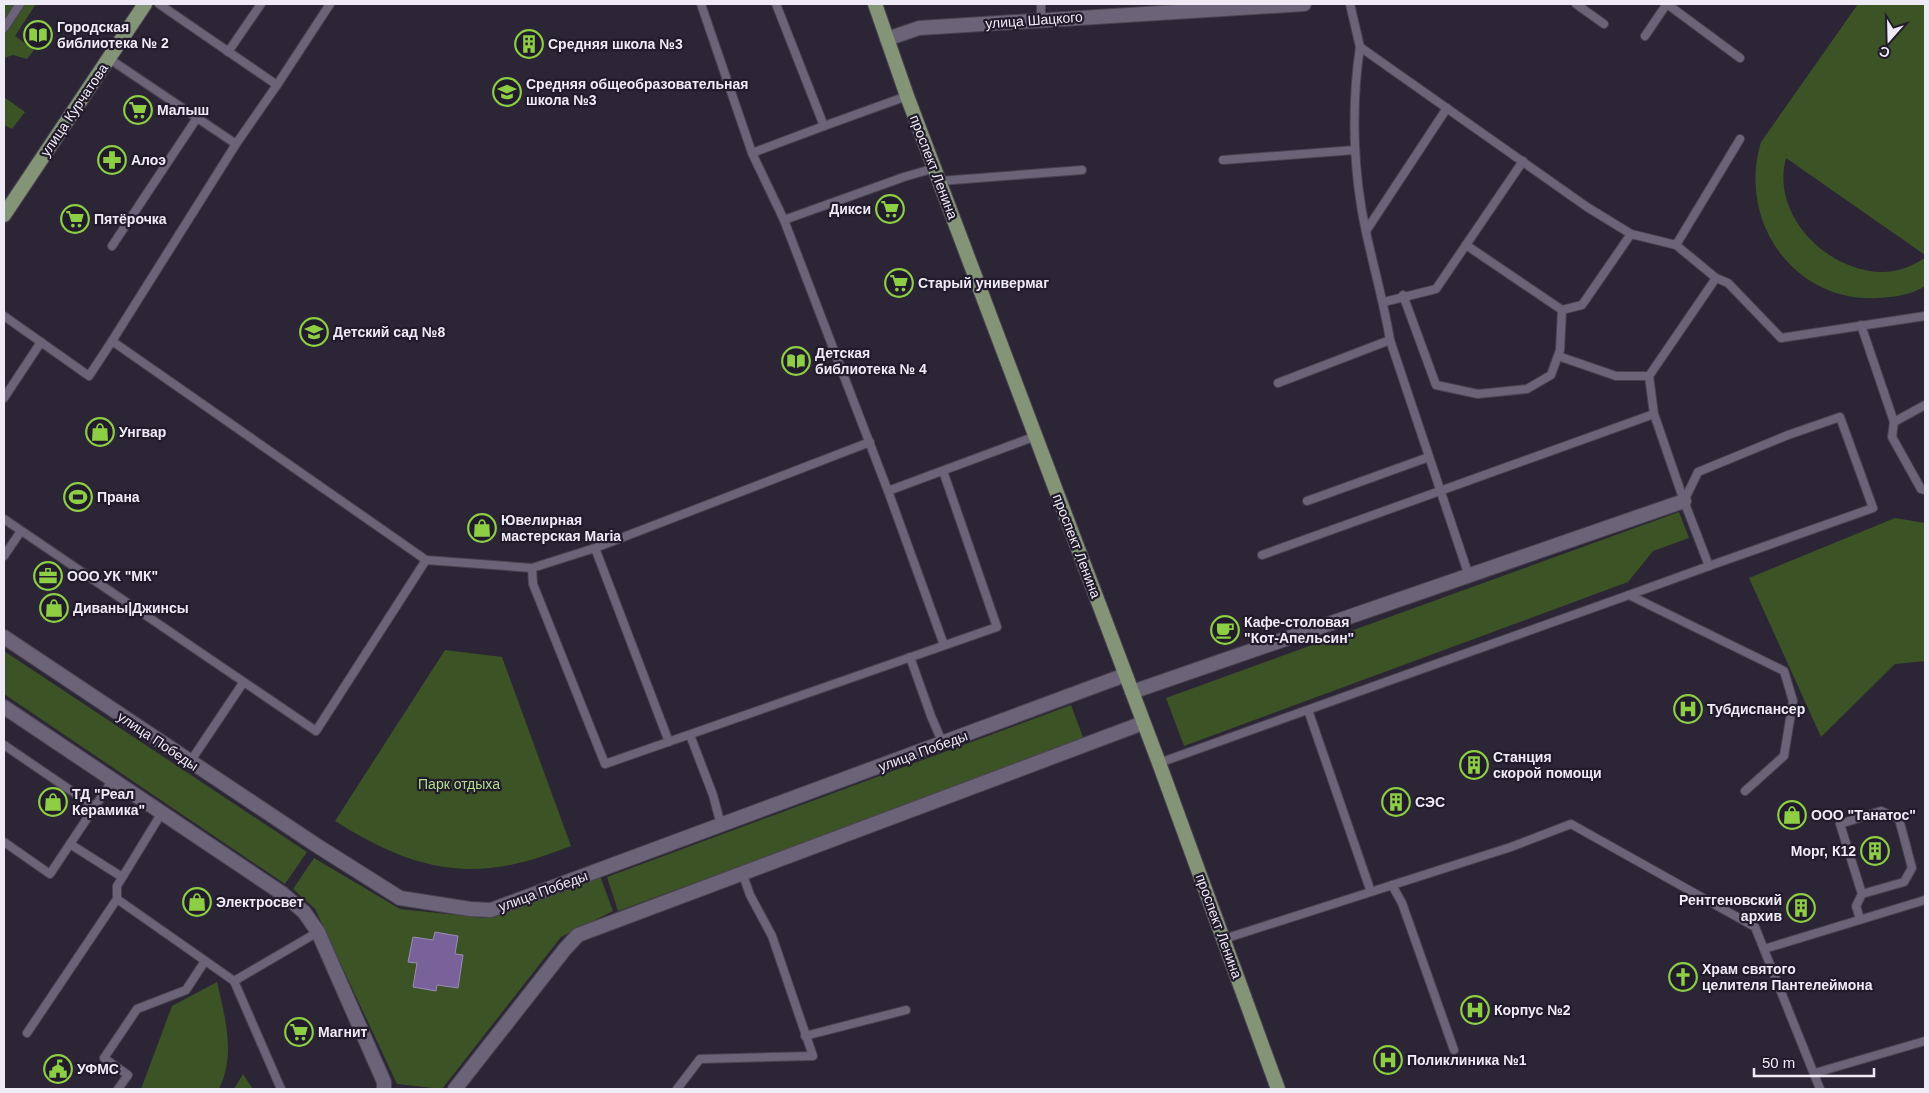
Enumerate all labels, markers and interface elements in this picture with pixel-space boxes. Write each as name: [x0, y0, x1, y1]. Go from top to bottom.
street label: улица Шацкого: [985, 9, 1083, 31]
north arrow: [1864, 15, 1914, 65]
place label: Городская библиотека № 2: [57, 19, 169, 51]
library icon: Городская библиотека № 2: [23, 20, 53, 50]
building icon: Средняя школа №3: [514, 29, 544, 59]
place label: Средняя школа №3: [548, 36, 683, 52]
text: С: [1877, 43, 1892, 61]
street label: улица Курчатова: [37, 60, 111, 160]
place label: Средняя общеобразовательная школа №3: [526, 76, 748, 108]
school or university icon: Средняя общеобразовательная школа №3: [492, 77, 522, 107]
supermarket icon: Малыш: [123, 95, 153, 125]
place label: Малыш: [157, 102, 209, 118]
street label: проспект Ленина: [907, 113, 961, 221]
pharmacy icon: Алоэ: [97, 145, 127, 175]
place label: Алоэ: [131, 152, 166, 168]
supermarket icon: Дикси: [875, 194, 905, 224]
place label: Дикси: [829, 201, 871, 217]
supermarket icon: Пятёрочка: [60, 204, 90, 234]
place label: Пятёрочка: [94, 211, 167, 227]
supermarket icon: Старый универмаг: [884, 268, 914, 298]
place label: Старый универмаг: [918, 275, 1049, 291]
school or university icon: Детский сад №8: [299, 317, 329, 347]
place label: Детский сад №8: [333, 324, 445, 340]
place label: Детская библиотека № 4: [815, 345, 927, 377]
library icon: Детская библиотека № 4: [781, 346, 811, 376]
shop icon: Унгвар: [85, 417, 115, 447]
place label: Унгвар: [119, 424, 166, 440]
sports icon: Прана: [63, 482, 93, 512]
place label: Прана: [97, 489, 140, 505]
street label: проспект Ленина: [1050, 492, 1104, 600]
place label: Ювелирная мастерская Maria: [501, 512, 621, 544]
shop icon: Ювелирная мастерская Maria: [467, 513, 497, 543]
office icon: ООО УК "МК": [33, 561, 63, 591]
place label: ООО УК "МК": [67, 568, 158, 584]
shop icon: Диваны|Джинсы: [39, 593, 69, 623]
place label: Диваны|Джинсы: [73, 600, 189, 616]
place label: Кафе-столовая "Кот-Апельсин": [1244, 614, 1354, 646]
cafe icon: Кафе-столовая "Кот-Апельсин": [1210, 615, 1240, 645]
hospital icon: Тубдиспансер: [1673, 694, 1703, 724]
place label: Тубдиспансер: [1707, 701, 1805, 717]
street label: улица Победы: [115, 708, 201, 774]
street label: улица Победы: [876, 727, 970, 775]
place label: Станция скорой помощи: [1493, 749, 1602, 781]
building icon: Станция скорой помощи: [1459, 750, 1489, 780]
park label: Парк отдыха: [418, 776, 500, 792]
place label: ТД "Реал Керамика": [72, 786, 145, 818]
shop icon: ТД "Реал Керамика": [38, 787, 68, 817]
building icon: СЭС: [1381, 787, 1411, 817]
place label: СЭС: [1415, 794, 1445, 810]
shop icon: ООО "Танатос": [1777, 800, 1807, 830]
place label: ООО "Танатос": [1811, 807, 1916, 823]
building icon: Морг, К12: [1860, 836, 1890, 866]
place label: Морг, К12: [1791, 843, 1856, 859]
street label: улица Победы: [496, 867, 590, 915]
street label: проспект Ленина: [1193, 872, 1245, 981]
shop icon: Электросвет: [182, 887, 212, 917]
place label: Рентгеновский архив: [1679, 892, 1782, 924]
building icon: Рентгеновский архив: [1786, 893, 1816, 923]
place label: Электросвет: [216, 894, 304, 910]
place label: Храм святого целителя Пантелеймона: [1702, 961, 1873, 993]
church icon: Храм святого целителя Пантелеймона: [1668, 962, 1698, 992]
hospital icon: Корпус №2: [1460, 995, 1490, 1025]
place label: Корпус №2: [1494, 1002, 1571, 1018]
supermarket icon: Магнит: [284, 1017, 314, 1047]
place label: Магнит: [318, 1024, 368, 1040]
hospital icon: Поликлиника №1: [1373, 1045, 1403, 1075]
scale bar: [1754, 1046, 1874, 1078]
place label: Поликлиника №1: [1407, 1052, 1527, 1068]
public building icon: УФМС: [43, 1054, 73, 1084]
text: 50 m: [1762, 1054, 1795, 1071]
place label: УФМС: [77, 1061, 119, 1077]

